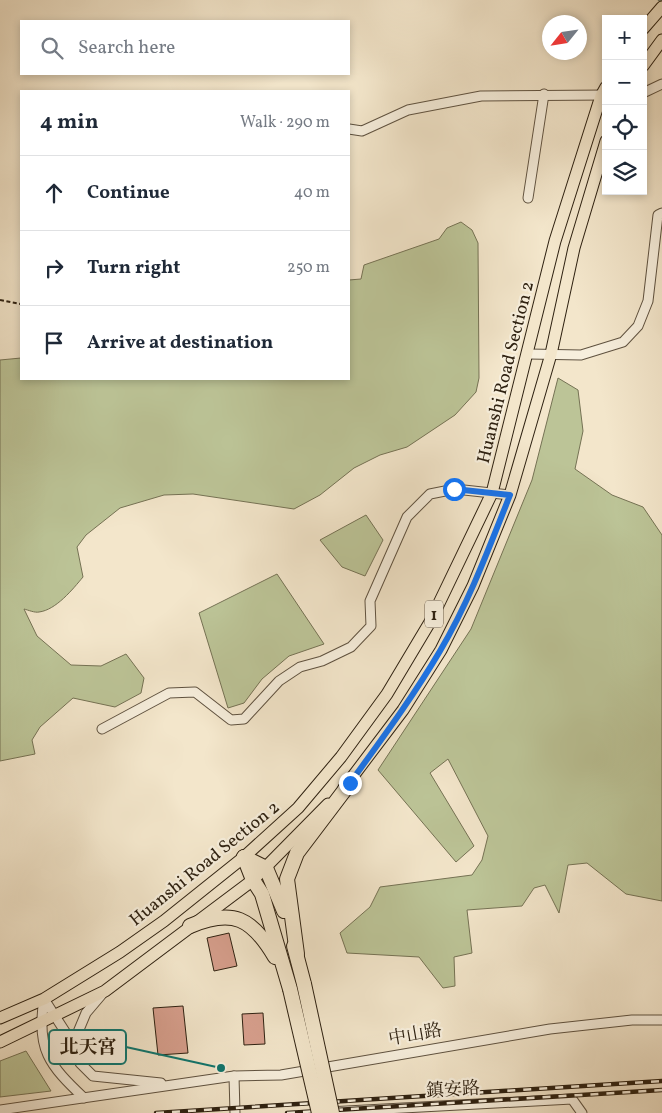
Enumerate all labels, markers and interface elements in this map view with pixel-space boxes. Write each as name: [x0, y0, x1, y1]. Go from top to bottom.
north arrow: [542, 15, 587, 60]
map controls: [602, 15, 647, 195]
button: +: [602, 15, 647, 60]
search box: [20, 20, 350, 75]
icon: search: [38, 34, 66, 62]
text: Search here: [78, 35, 175, 61]
button: −: [602, 60, 647, 105]
button: locate: [602, 105, 647, 150]
text: 4 min: [40, 108, 99, 137]
text: Walk · 290 m: [240, 112, 330, 134]
button: layers: [602, 150, 647, 195]
icon: ahead: [40, 179, 68, 207]
text: Continue: [87, 180, 170, 206]
text: 40 m: [294, 182, 330, 204]
icon: right: [40, 254, 68, 282]
text: Turn right: [87, 255, 180, 281]
text: 250 m: [287, 257, 330, 279]
street label: Huanshi Road Section 2: [472, 279, 541, 466]
icon: arrive: [40, 329, 68, 357]
text: Arrive at destination: [87, 330, 273, 356]
route start: [443, 478, 466, 501]
road number: 1: [425, 600, 443, 628]
route end: [339, 772, 362, 795]
street label: Huanshi Road Section 2: [124, 796, 285, 933]
street label: 中山路: [387, 1018, 444, 1052]
callout: 北天宮: [49, 1030, 126, 1064]
text: 北天宮: [59, 1035, 117, 1061]
street label: 鎮安路: [425, 1077, 481, 1104]

